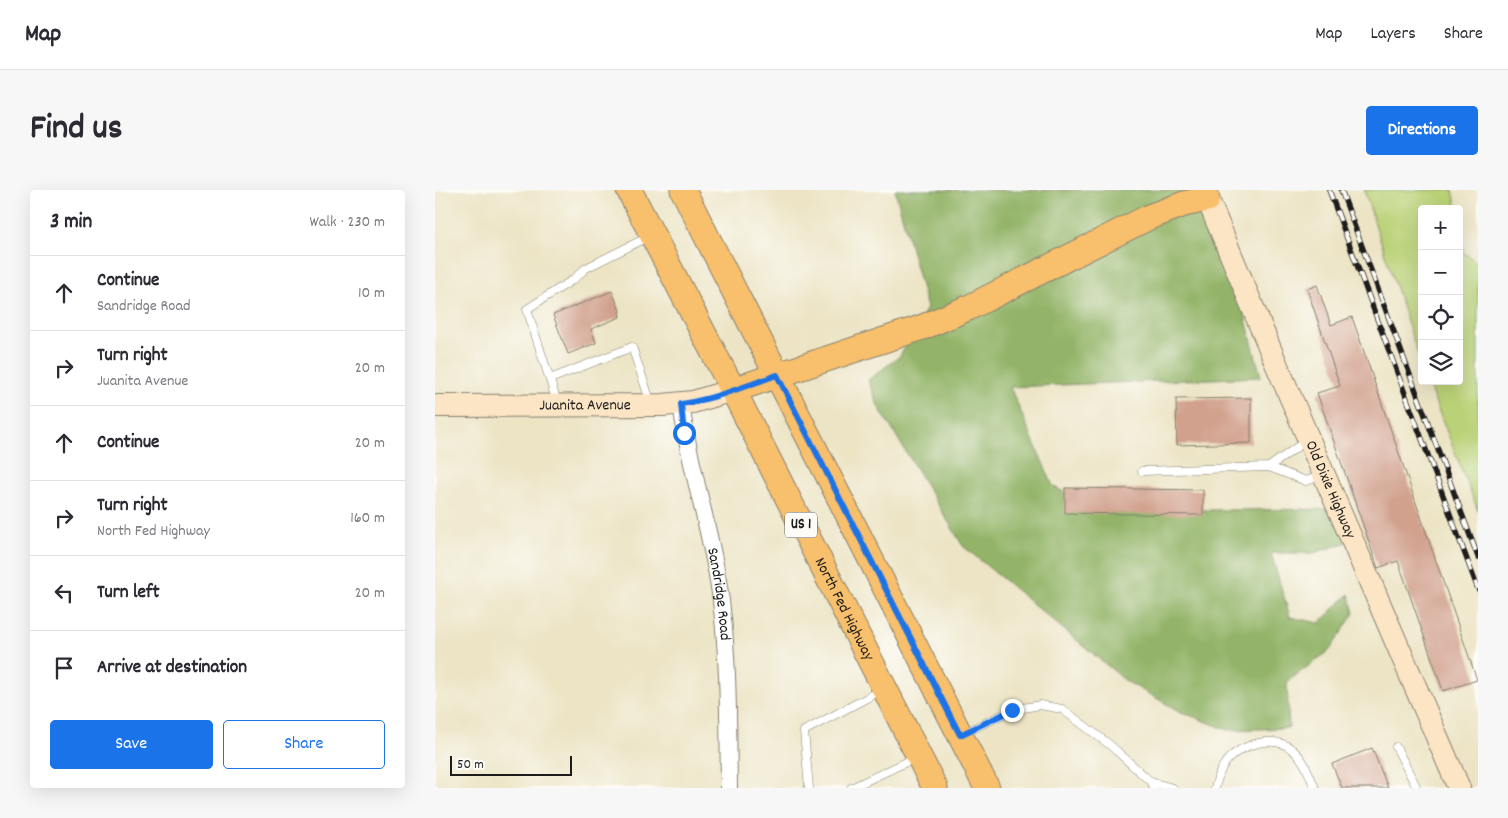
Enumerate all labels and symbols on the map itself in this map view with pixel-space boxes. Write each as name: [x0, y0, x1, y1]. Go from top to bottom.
street label: Juanita Avenue: [539, 394, 631, 417]
route start: [673, 422, 696, 445]
street label: Old Dixie Highway: [1299, 437, 1362, 543]
road number: US 1: [785, 512, 817, 538]
street label: Sandridge Road: [701, 546, 736, 641]
street label: North Fed Highway: [808, 553, 880, 665]
route end: [1001, 699, 1024, 722]
scale bar: [450, 753, 573, 776]

